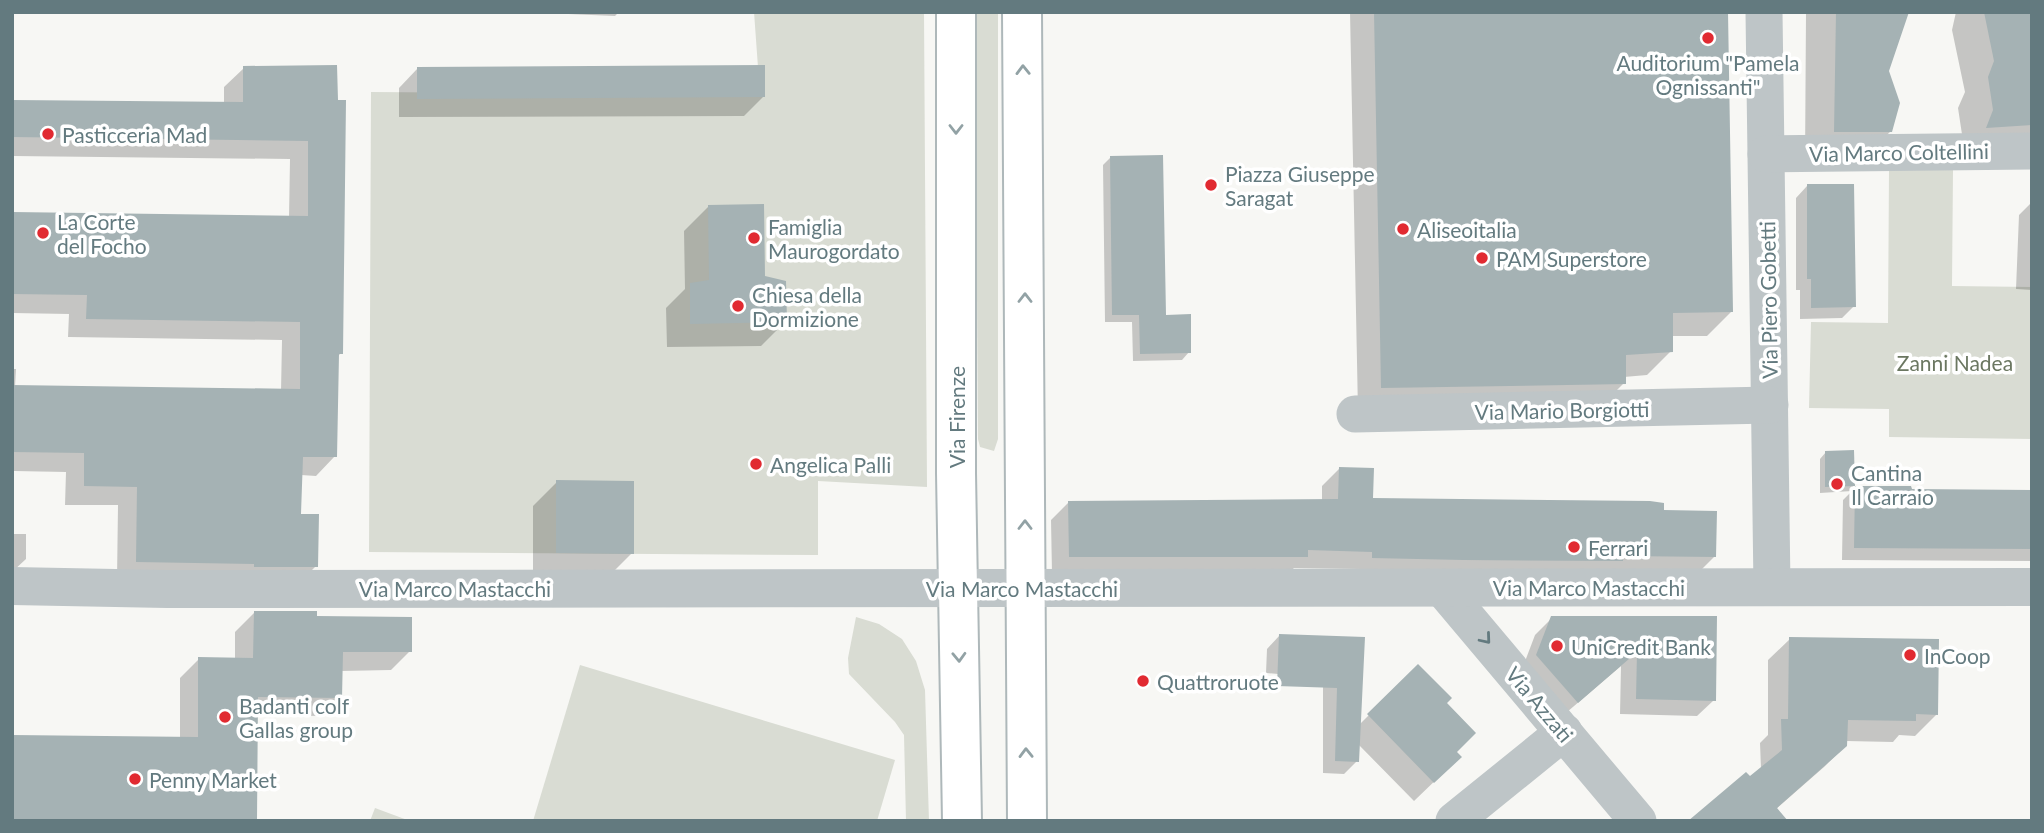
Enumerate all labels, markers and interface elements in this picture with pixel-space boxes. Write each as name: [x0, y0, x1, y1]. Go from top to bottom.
marker: Auditorium "Pamela Ognissanti": [1700, 30, 1716, 46]
place label: Auditorium "Pamela Ognissanti": [1616, 50, 1800, 99]
one-way arrow: [1015, 64, 1031, 75]
place label: Pasticceria Mad: [62, 122, 207, 147]
one-way arrow: [948, 125, 964, 135]
marker: Pasticceria Mad: [40, 126, 56, 142]
street label: Via Marco Coltellini: [1809, 138, 1989, 166]
place label: Piazza Giuseppe Saragat: [1225, 161, 1375, 210]
marker: Piazza Giuseppe Saragat: [1203, 177, 1219, 193]
place label: La Corte del Focho: [57, 209, 147, 258]
place label: Famiglia Maurogordato: [768, 214, 900, 263]
place label: Aliseoitalia: [1417, 217, 1517, 242]
marker: Aliseoitalia: [1395, 221, 1411, 237]
street label: Via Piero Gobetti: [1754, 221, 1782, 379]
marker: La Corte del Focho: [35, 225, 51, 241]
marker: Famiglia Maurogordato: [746, 230, 762, 246]
place label: PAM Superstore: [1496, 246, 1647, 271]
marker: PAM Superstore: [1474, 250, 1490, 266]
place label: Chiesa della Dormizione: [752, 282, 862, 331]
one-way arrow: [1017, 292, 1033, 302]
marker: Chiesa della Dormizione: [730, 298, 746, 314]
park label: Zanni Nadea: [1897, 350, 2013, 375]
street label: Via Firenze: [944, 366, 969, 468]
street label: Via Mario Borgiotti: [1474, 396, 1650, 424]
place label: Angelica Palli: [770, 452, 891, 477]
marker: Angelica Palli: [748, 456, 764, 472]
place label: Cantina Il Carraio: [1851, 460, 1934, 509]
marker: Cantina Il Carraio: [1829, 476, 1845, 492]
one-way arrow: [1017, 519, 1033, 530]
place label: Ferrari: [1588, 535, 1648, 560]
marker: Ferrari: [1566, 539, 1582, 555]
street label: Via Marco Mastacchi: [1493, 575, 1685, 600]
street label: Via Marco Mastacchi: [359, 576, 551, 601]
street label: Via Marco Mastacchi: [926, 576, 1118, 601]
one-way arrow: [1478, 631, 1490, 644]
place label: UniCredit Bank: [1571, 634, 1711, 659]
marker: UniCredit Bank: [1549, 638, 1565, 654]
place label: InCoop: [1924, 643, 1991, 668]
marker: InCoop: [1902, 647, 1918, 663]
one-way arrow: [951, 652, 967, 662]
street label: Via Azzati: [1501, 661, 1579, 747]
place label: Quattroruote: [1157, 669, 1279, 694]
marker: Quattroruote: [1135, 673, 1151, 689]
place label: Badanti colf Gallas group: [239, 693, 353, 742]
marker: Badanti colf Gallas group: [217, 709, 233, 725]
one-way arrow: [1019, 747, 1034, 758]
place label: Penny Market: [149, 767, 277, 792]
marker: Penny Market: [127, 771, 143, 787]

